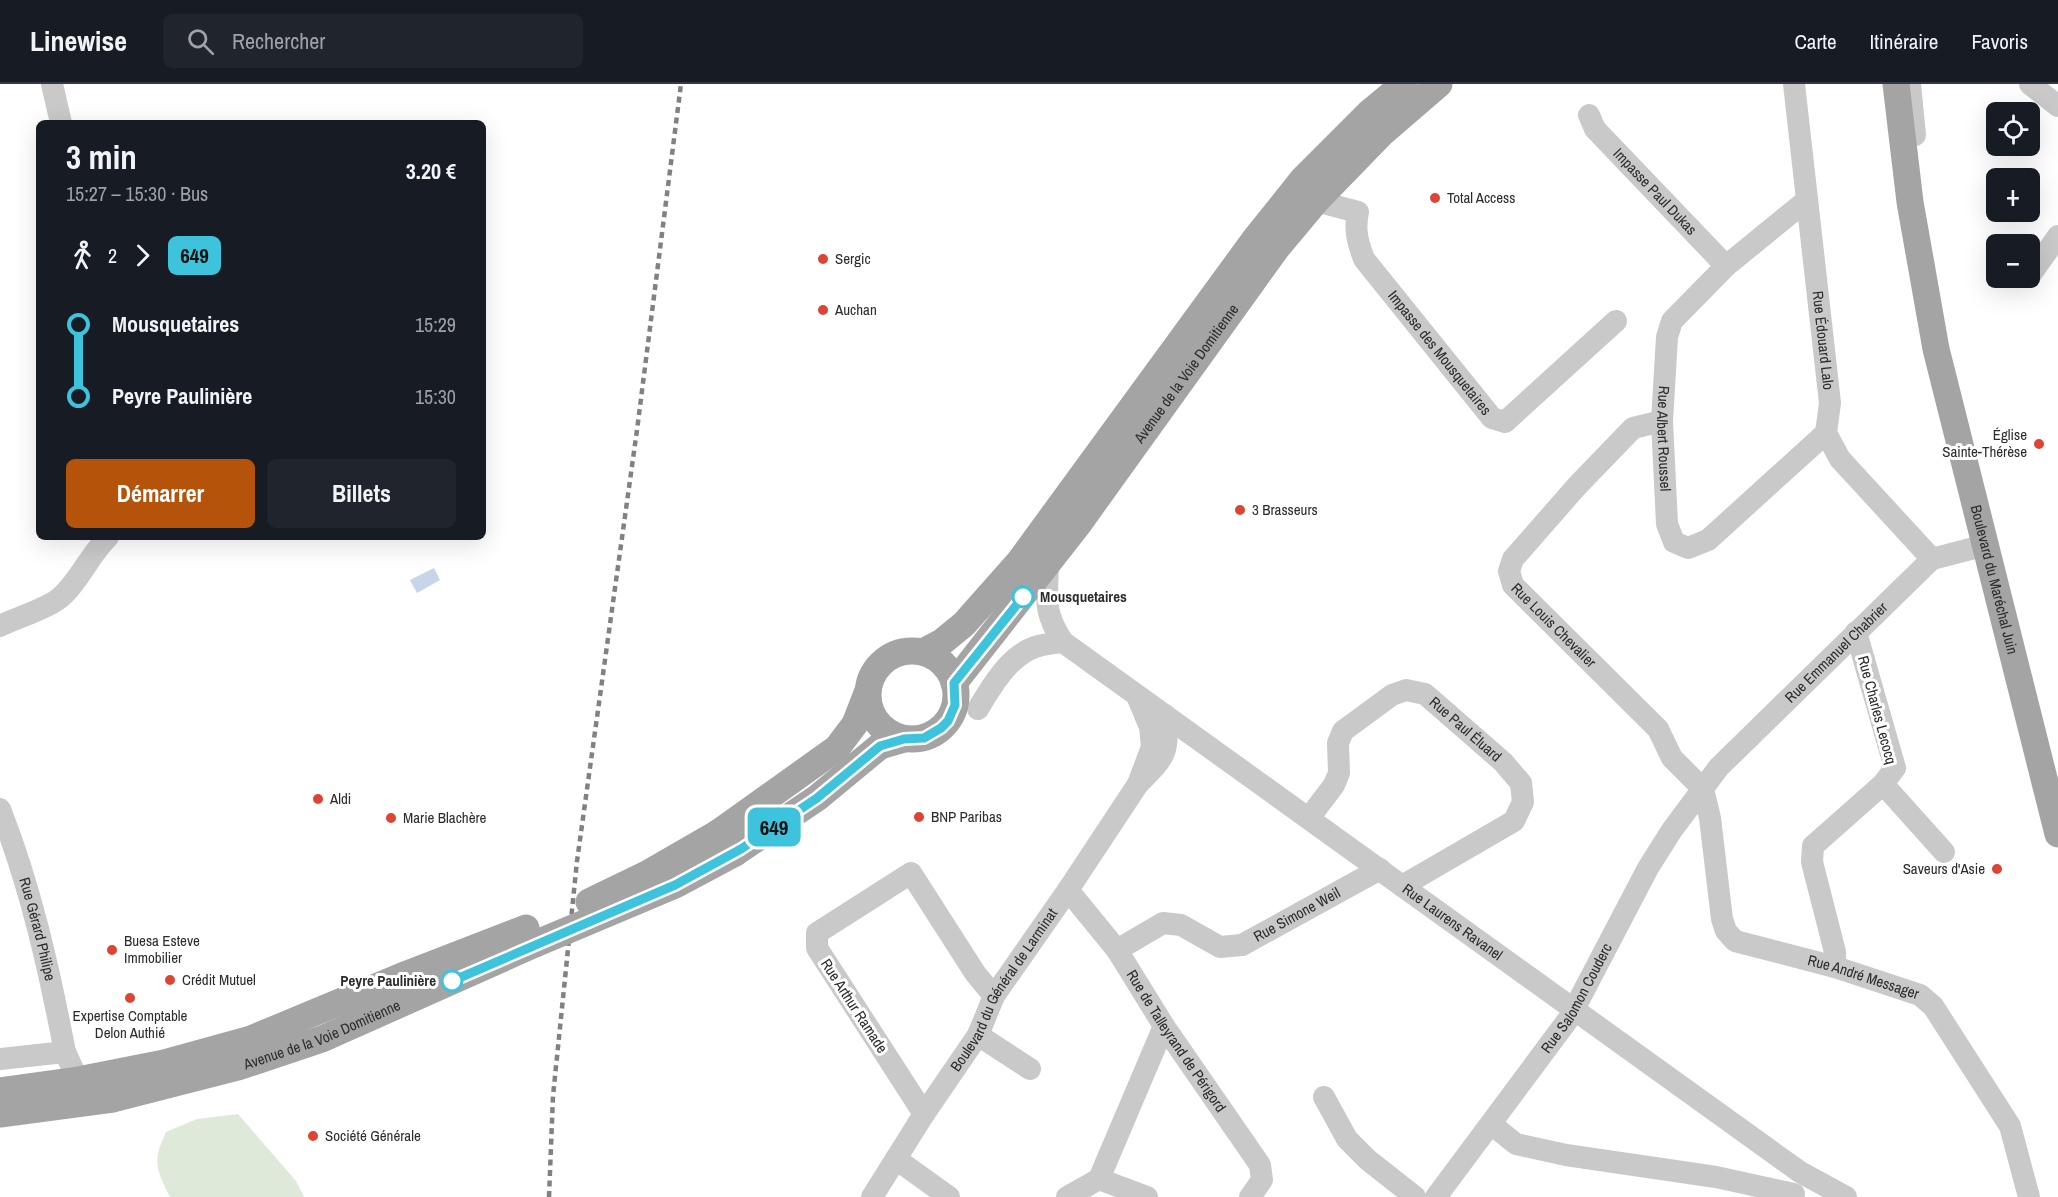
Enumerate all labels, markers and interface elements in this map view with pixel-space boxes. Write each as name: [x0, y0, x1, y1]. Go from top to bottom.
search box: [163, 14, 583, 68]
text: Linewise: [30, 22, 127, 60]
icon: search: [184, 25, 217, 58]
text: Rechercher: [232, 26, 325, 56]
text: Carte: [1794, 27, 1837, 56]
text: Itinéraire: [1870, 27, 1938, 56]
text: Favoris: [1971, 27, 2028, 56]
map controls: [1986, 102, 2040, 288]
button: locate: [1986, 102, 2040, 156]
text: 3 min: [66, 135, 137, 179]
street label: Impasse Paul Dukas: [1609, 143, 1702, 239]
text: 3.20 €: [406, 156, 456, 186]
button: +: [1986, 168, 2040, 222]
text: 15:27 – 15:30 · Bus: [66, 180, 208, 207]
place label: Total Access: [1447, 187, 1515, 208]
marker: Total Access: [1428, 191, 1442, 205]
button: −: [1986, 234, 2040, 288]
icon: walk: [66, 239, 99, 272]
icon: forward: [126, 239, 159, 272]
text: 649: [180, 241, 209, 270]
text: 2: [108, 242, 117, 269]
place label: Sergic: [835, 248, 871, 269]
marker: Sergic: [816, 252, 830, 266]
street label: Impasse des Mousquetaires: [1383, 286, 1497, 419]
street label: Rue Édouard Lalo: [1807, 290, 1839, 391]
place label: Auchan: [834, 299, 877, 320]
street label: Avenue de la Voie Domitienne: [1128, 299, 1243, 448]
marker: Auchan: [816, 303, 830, 317]
text: Mousquetaires: [112, 309, 239, 339]
text: 15:29: [415, 311, 456, 338]
text: Peyre Paulinière: [112, 381, 252, 411]
text: 15:30: [415, 383, 456, 410]
street label: Rue Albert Roussel: [1652, 385, 1676, 492]
place label: Église Sainte-Thérèse: [1942, 424, 2027, 462]
marker: Église Sainte-Thérèse: [2032, 437, 2046, 451]
button: Démarrer: [66, 459, 255, 528]
button: Billets: [267, 459, 456, 528]
place label: 3 Brasseurs: [1252, 499, 1318, 520]
marker: 3 Brasseurs: [1233, 503, 1247, 517]
street label: Boulevard du Maréchal Juin: [1966, 503, 2023, 656]
street label: Rue Louis Chevalier: [1507, 578, 1601, 672]
marker: Mousquetaires: [1012, 586, 1034, 608]
place label: Mousquetaires: [1040, 586, 1127, 607]
street label: Rue Emmanuel Chabrier: [1780, 597, 1892, 707]
street label: Rue Charles Lecocq: [1853, 653, 1902, 766]
street label: Rue Paul Éluard: [1425, 691, 1506, 766]
place label: Aldi: [329, 788, 351, 809]
marker: Aldi: [311, 792, 325, 806]
place label: BNP Paribas: [931, 806, 1002, 827]
place label: Marie Blachère: [403, 807, 487, 828]
line badge: 649: [740, 808, 808, 846]
marker: BNP Paribas: [912, 810, 926, 824]
marker: Marie Blachère: [384, 811, 398, 825]
text: 649: [760, 813, 788, 842]
place label: Saveurs d'Asie: [1903, 858, 1985, 879]
marker: Saveurs d'Asie: [1990, 862, 2004, 876]
street label: Rue Gérard Philipe: [14, 875, 61, 983]
street label: Rue Laurens Ravanel: [1398, 878, 1507, 965]
street label: Rue Simone Weil: [1249, 882, 1344, 947]
street label: Boulevard du Général de Larminat: [945, 903, 1062, 1075]
place label: Buesa Esteve Immobilier: [124, 930, 200, 968]
street label: Rue Salomon Couderc: [1536, 939, 1617, 1057]
marker: Buesa Esteve Immobilier: [105, 943, 119, 957]
street label: Rue André Messager: [1806, 949, 1922, 1004]
street label: Rue Arthur Ramade: [816, 954, 893, 1057]
street label: Rue de Talleyrand de Périgord: [1122, 965, 1231, 1116]
place label: Crédit Mutuel: [182, 969, 256, 990]
place label: Peyre Paulinière: [340, 970, 436, 991]
marker: Peyre Paulinière: [441, 970, 463, 992]
marker: Crédit Mutuel: [163, 973, 177, 987]
marker: Expertise Comptable Delon Authié: [123, 991, 137, 1005]
street label: Avenue de la Voie Domitienne: [240, 994, 404, 1075]
place label: Expertise Comptable Delon Authié: [73, 1005, 188, 1043]
place label: Société Générale: [325, 1125, 421, 1146]
marker: Société Générale: [306, 1129, 320, 1143]

